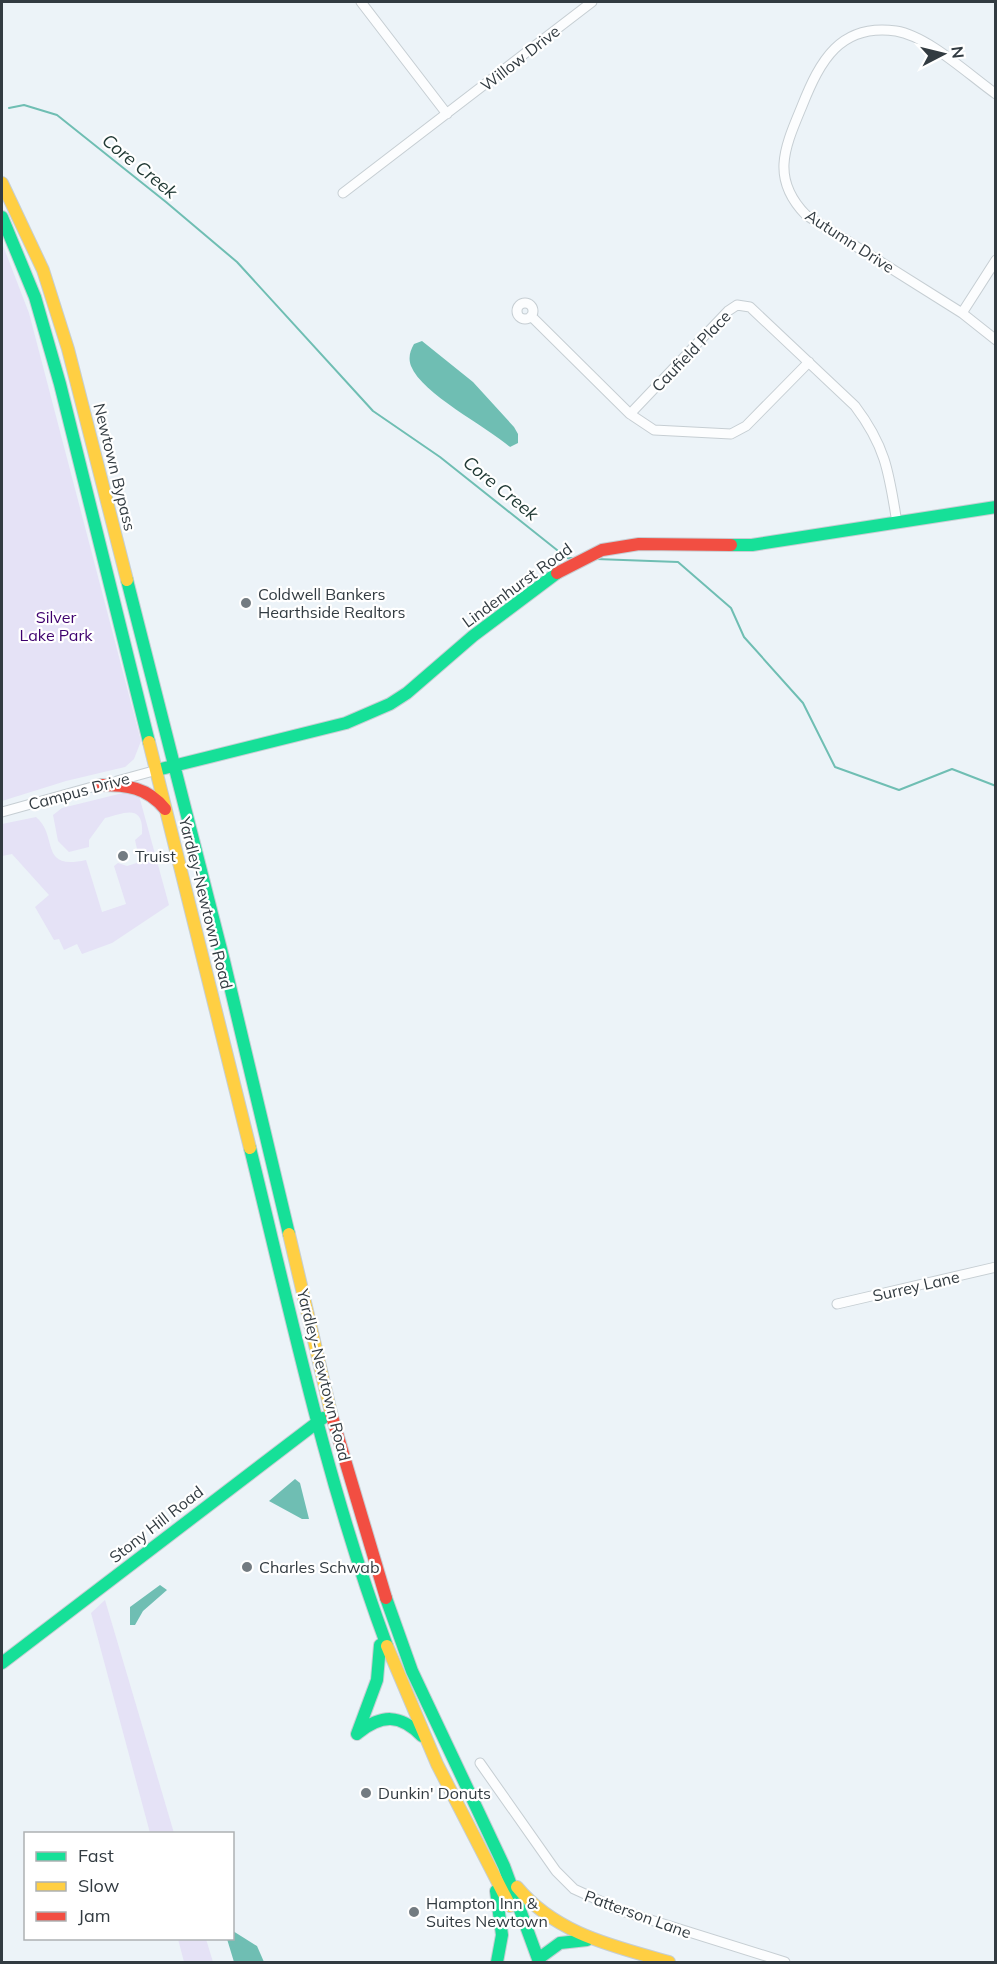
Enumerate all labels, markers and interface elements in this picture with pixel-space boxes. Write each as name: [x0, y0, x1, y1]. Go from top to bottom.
street label: Willow Drive: [476, 21, 564, 95]
north arrow: [913, 24, 973, 84]
text: N: [947, 45, 969, 59]
water label: Core Creek: [98, 129, 183, 204]
street label: Autumn Drive: [802, 205, 898, 277]
street label: Caufield Place: [647, 306, 735, 396]
street label: Newtown Bypass: [89, 401, 141, 533]
water label: Core Creek: [459, 451, 544, 526]
street label: Lindenhurst Road: [458, 538, 576, 632]
place label: Coldwell Bankers Hearthside Realtors: [258, 584, 405, 622]
marker: Coldwell Bankers Hearthside Realtors: [239, 596, 253, 610]
park label: Silver Lake Park: [20, 607, 93, 645]
street label: Campus Drive: [26, 768, 132, 814]
street label: Yardley-Newtown Road: [175, 814, 237, 991]
place label: Truist: [135, 846, 176, 866]
marker: Truist: [116, 849, 130, 863]
street label: Surrey Lane: [871, 1266, 961, 1306]
street label: Yardley-Newtown Road: [293, 1286, 355, 1463]
street label: Stony Hill Road: [105, 1481, 207, 1567]
place label: Charles Schwab: [259, 1557, 379, 1577]
marker: Charles Schwab: [240, 1560, 254, 1574]
place label: Dunkin' Donuts: [378, 1783, 491, 1803]
marker: Dunkin' Donuts: [359, 1786, 373, 1800]
legend: [24, 1832, 234, 1940]
text: Fast: [78, 1844, 114, 1867]
text: Slow: [78, 1874, 120, 1897]
street label: Patterson Lane: [582, 1885, 694, 1943]
place label: Hampton Inn & Suites Newtown: [426, 1893, 548, 1931]
text: Jam: [78, 1904, 111, 1927]
marker: Hampton Inn & Suites Newtown: [407, 1905, 421, 1919]

